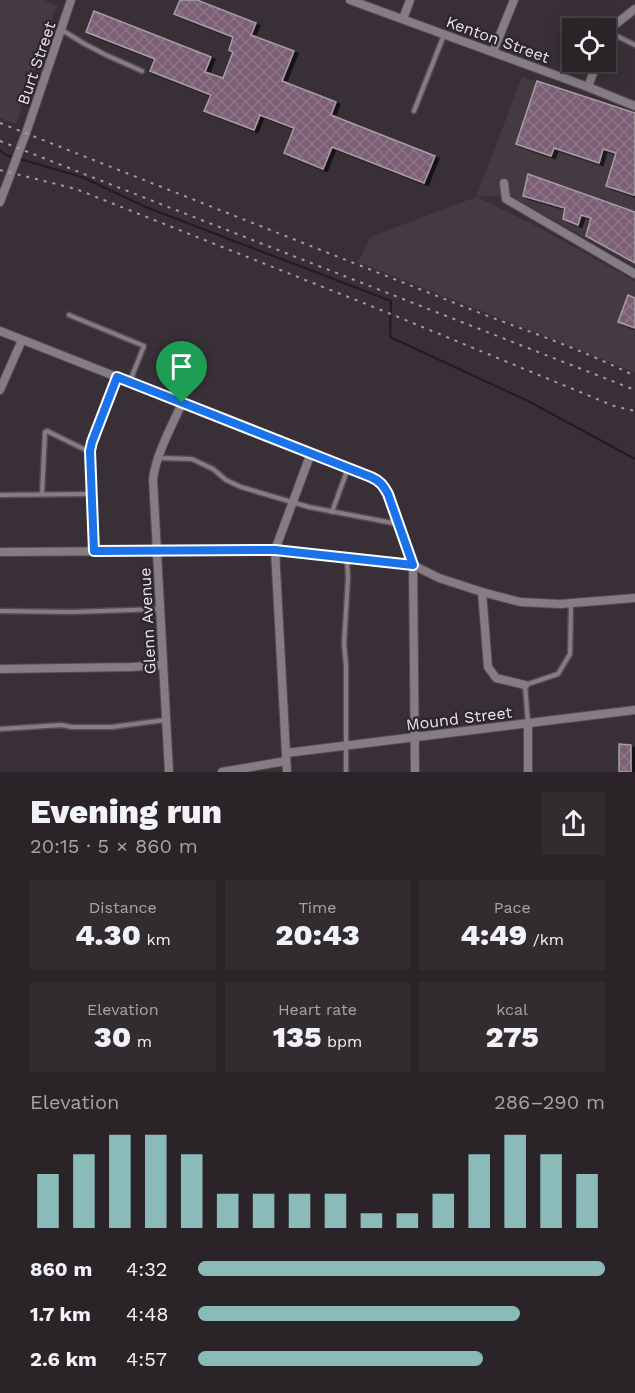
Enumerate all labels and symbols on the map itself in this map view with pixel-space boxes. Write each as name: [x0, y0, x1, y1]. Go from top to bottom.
street label: Kenton Street: [444, 12, 552, 67]
street label: Burt Street: [13, 19, 60, 107]
pin: [156, 341, 207, 403]
street label: Glenn Avenue: [135, 567, 160, 675]
street label: Mound Street: [405, 703, 513, 734]

